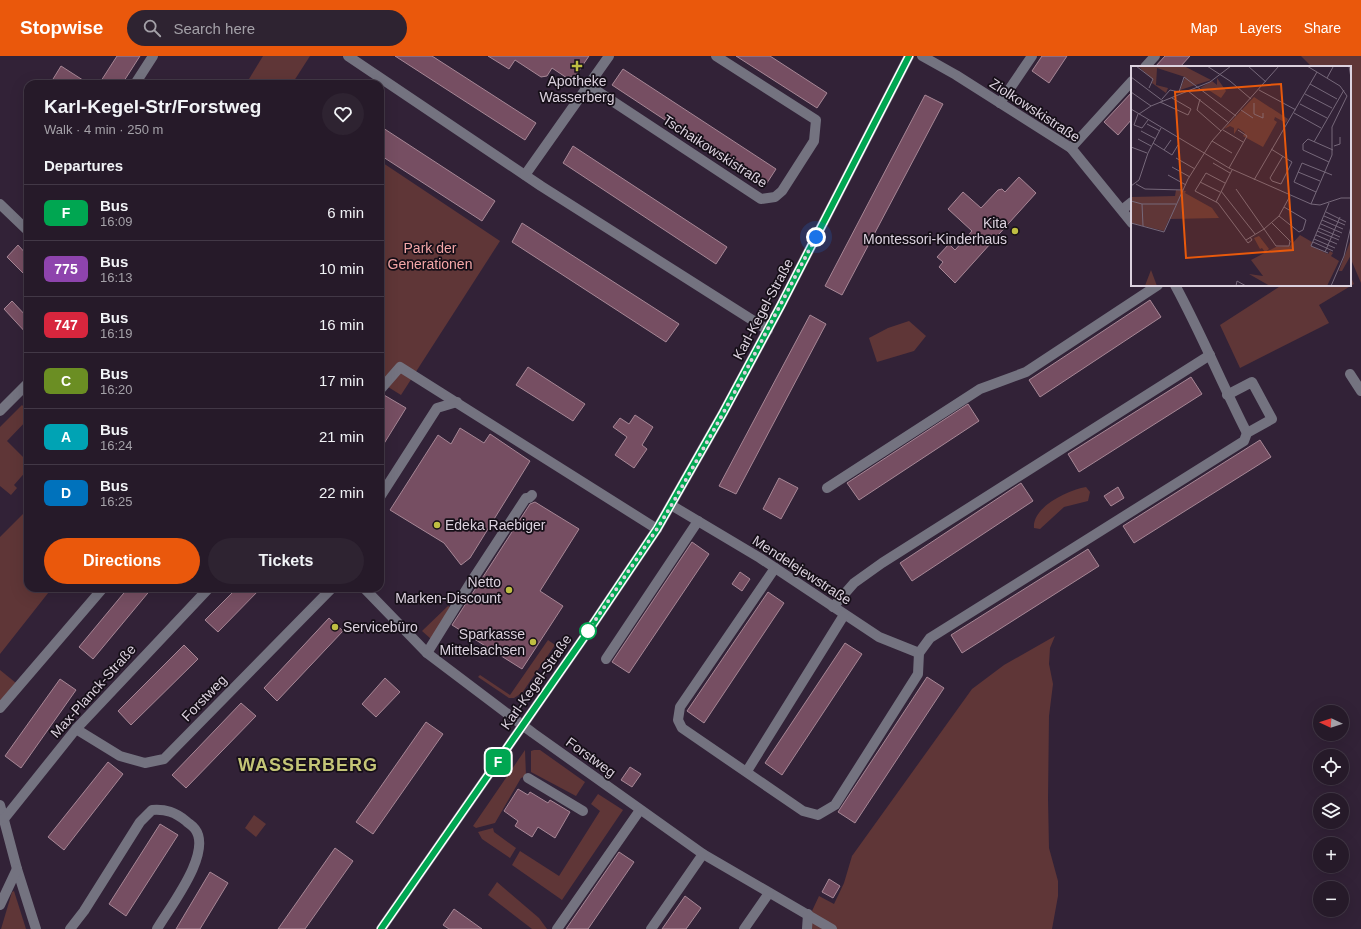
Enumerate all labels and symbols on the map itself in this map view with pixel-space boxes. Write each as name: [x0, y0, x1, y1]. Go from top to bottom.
marker: Apotheke Wasserberg: [572, 61, 582, 71]
inset map: [1131, 66, 1351, 286]
place label: Apotheke Wasserberg: [540, 73, 614, 105]
street label: Ziolkowskistraße: [987, 75, 1083, 145]
street label: Tschaikowskistraße: [660, 111, 770, 191]
place label: Kita Montessori-Kinderhaus: [863, 215, 1007, 247]
marker: Kita Montessori-Kinderhaus: [1010, 226, 1020, 236]
your location: [806, 227, 826, 247]
park label: Park der Generationen: [388, 240, 472, 272]
street label: Karl-Kegel-Straße: [730, 256, 796, 362]
place label: Edeka Raebiger: [445, 517, 546, 533]
marker: Edeka Raebiger: [432, 520, 442, 530]
street label: Mendelejewstraße: [750, 532, 855, 608]
place label: Netto Marken-Discount: [395, 574, 501, 606]
marker: Netto Marken-Discount: [504, 585, 514, 595]
place label: Servicebüro: [343, 619, 418, 635]
marker: Servicebüro: [330, 622, 340, 632]
unlabelled marker: [579, 622, 597, 640]
place label: Sparkasse Mittelsachsen: [439, 626, 525, 658]
street label: Karl-Kegel-Straße: [497, 631, 575, 732]
marker: Sparkasse Mittelsachsen: [528, 637, 538, 647]
street label: Max-Planck-Straße: [47, 641, 139, 741]
street label: Forstweg: [178, 672, 230, 724]
north arrow: [1313, 705, 1349, 741]
street label: Forstweg: [563, 734, 619, 780]
line badge: F: [485, 749, 511, 775]
district label: WASSERBERG: [238, 755, 378, 775]

